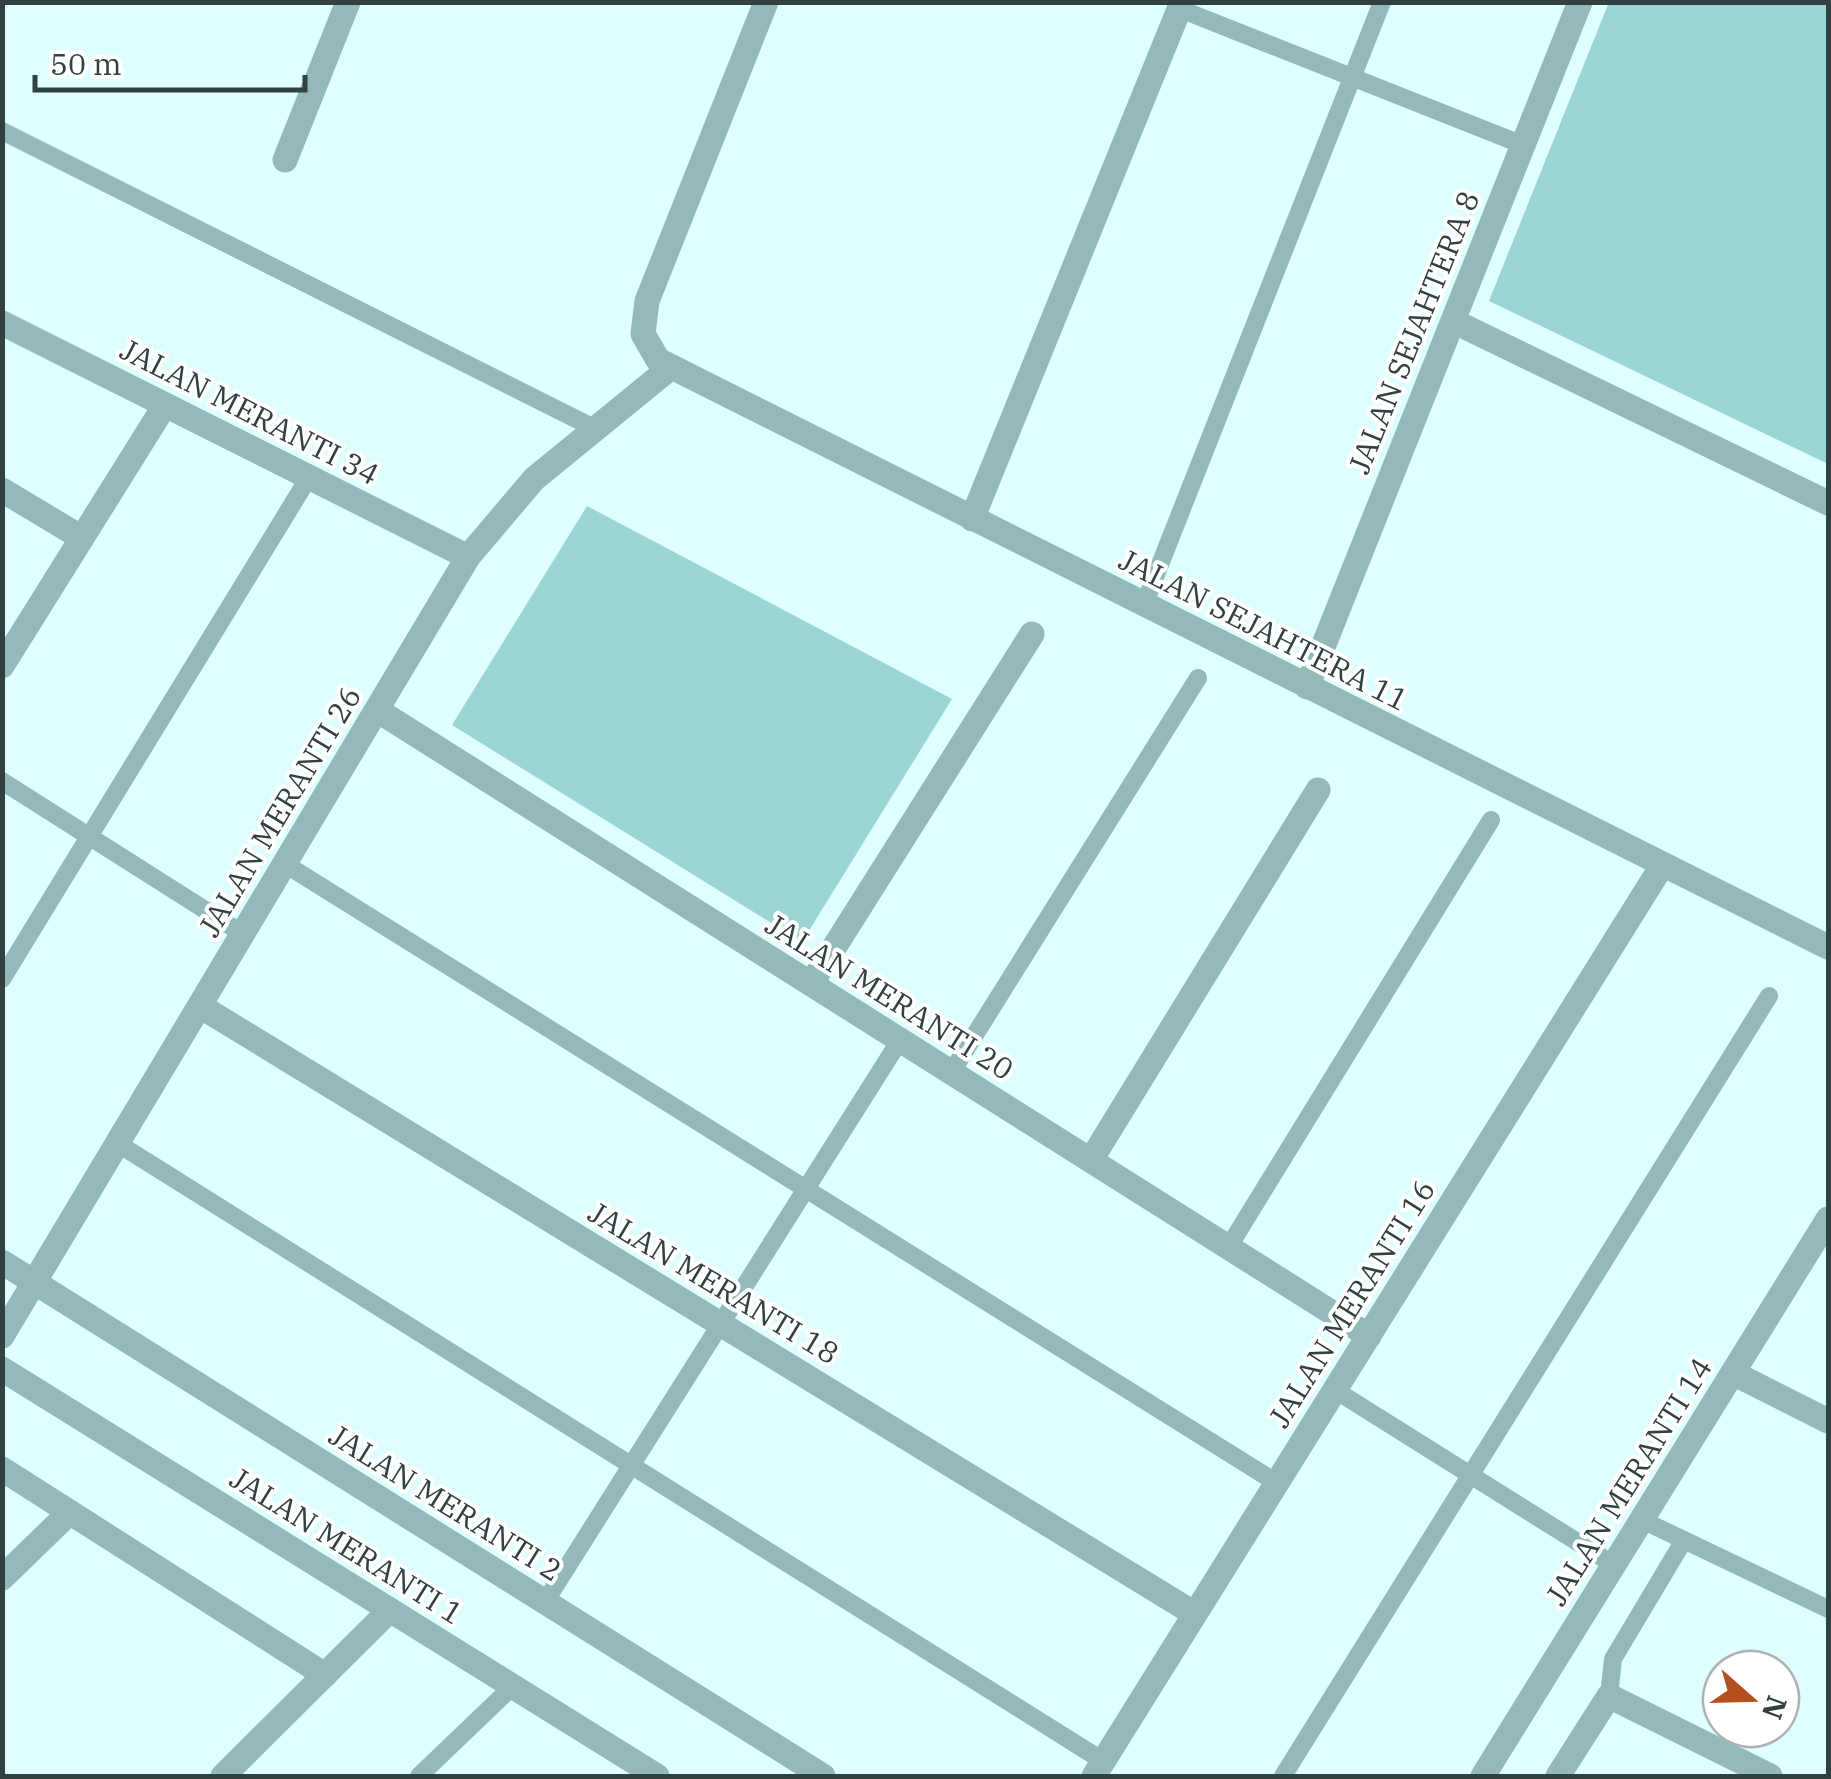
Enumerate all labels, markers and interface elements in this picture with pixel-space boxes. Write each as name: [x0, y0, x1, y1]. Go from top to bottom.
scale bar: [35, 30, 305, 92]
text: 50 m: [50, 44, 122, 83]
street label: JALAN SEJAHTERA 8: [1338, 185, 1488, 479]
street label: JALAN MERANTI 34: [114, 329, 386, 493]
street label: JALAN SEJAHTERA 11: [1113, 539, 1415, 719]
street label: JALAN MERANTI 26: [189, 679, 369, 943]
street label: JALAN MERANTI 20: [759, 904, 1021, 1088]
street label: JALAN MERANTI 16: [1259, 1172, 1443, 1434]
street label: JALAN MERANTI 18: [582, 1192, 846, 1372]
street label: JALAN MERANTI 14: [1536, 1350, 1720, 1612]
street label: JALAN MERANTI 2: [322, 1415, 570, 1589]
street label: JALAN MERANTI 1: [223, 1458, 471, 1632]
north arrow: [1701, 1649, 1801, 1749]
text: N: [1754, 1691, 1796, 1724]

